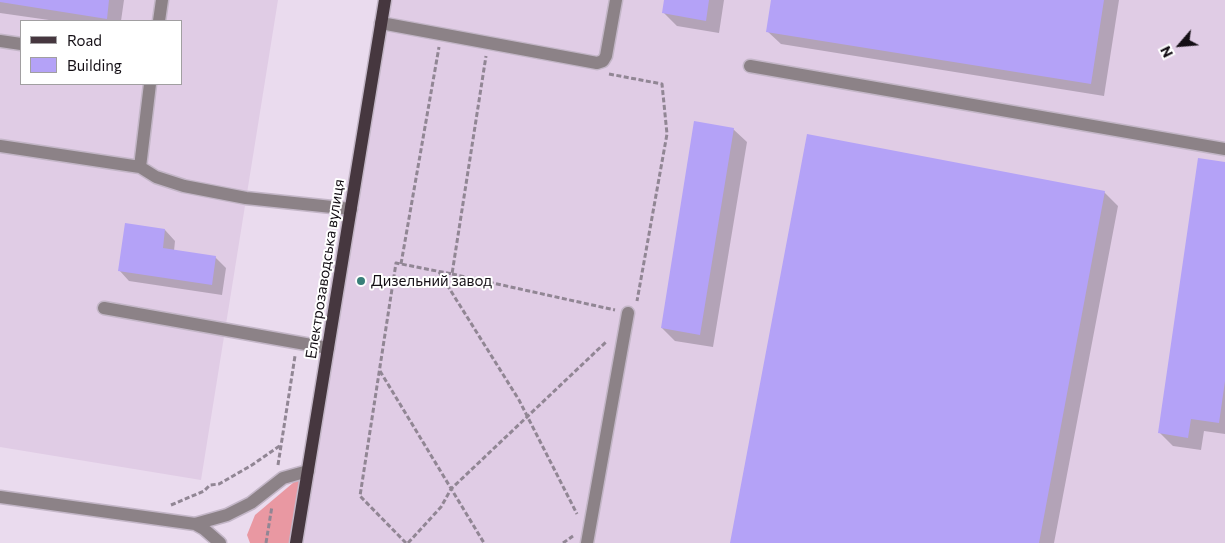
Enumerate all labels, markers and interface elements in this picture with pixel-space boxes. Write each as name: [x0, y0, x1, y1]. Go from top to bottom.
legend: [20, 20, 182, 85]
north arrow: [1155, 20, 1205, 70]
text: Road: [67, 31, 102, 49]
text: N: [1156, 44, 1176, 61]
text: Building: [67, 56, 122, 74]
street label: Електрозаводська вулиця: [302, 178, 348, 360]
place label: Дизельний завод: [371, 272, 492, 290]
marker: Дизельний завод: [355, 275, 367, 287]

